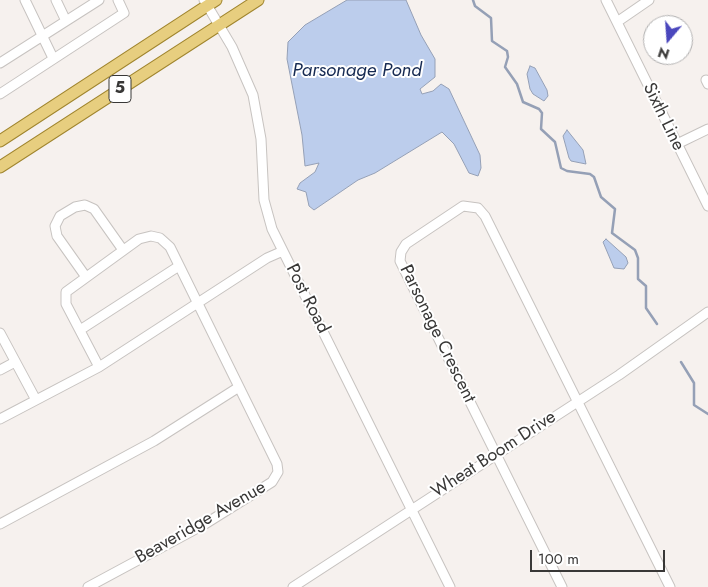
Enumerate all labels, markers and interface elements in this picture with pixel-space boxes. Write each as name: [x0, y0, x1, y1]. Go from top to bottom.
north arrow: [643, 15, 693, 65]
text: N: [655, 42, 672, 65]
water label: Parsonage Pond: [292, 60, 422, 82]
road number: 5: [109, 76, 131, 102]
street label: Sixth Line: [637, 80, 689, 154]
street label: Post Road: [280, 261, 334, 337]
street label: Parsonage Crescent: [394, 262, 480, 406]
street label: Wheat Boom Drive: [428, 407, 560, 503]
street label: Beaveridge Avenue: [132, 477, 270, 569]
scale bar: [533, 540, 668, 572]
text: 100 m: [538, 548, 579, 570]

